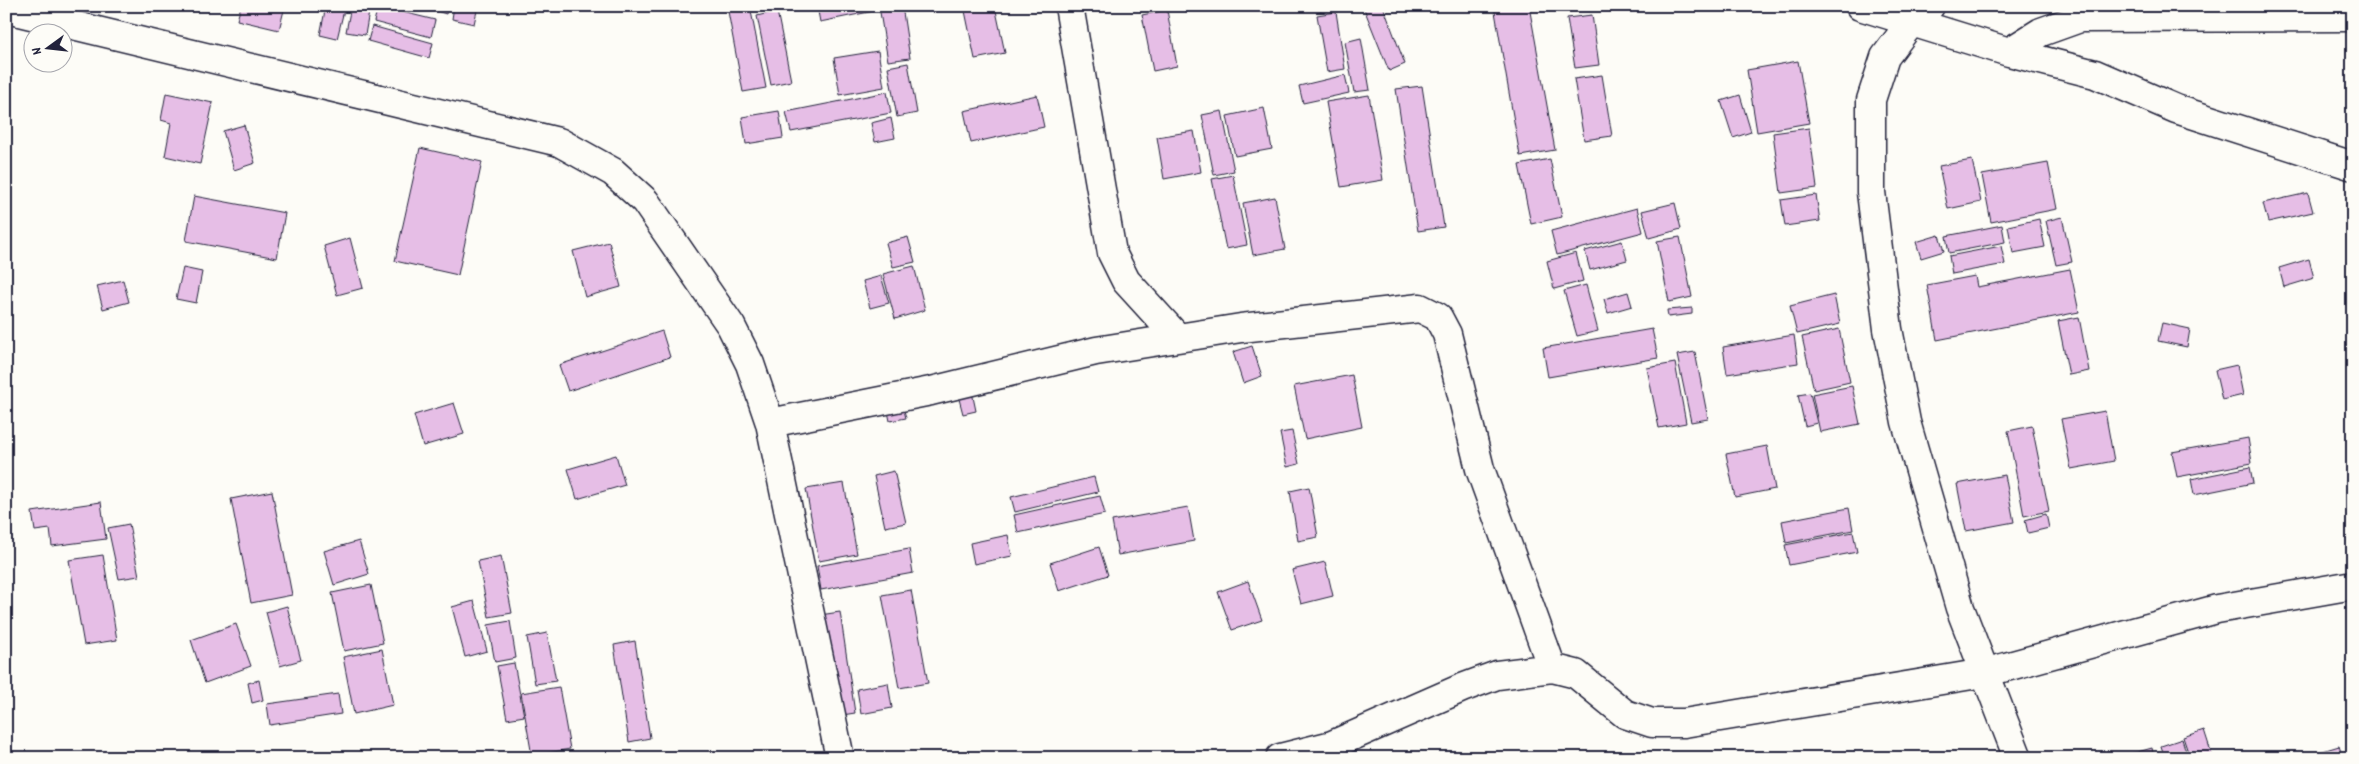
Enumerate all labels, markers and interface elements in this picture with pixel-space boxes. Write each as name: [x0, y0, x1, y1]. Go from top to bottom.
north arrow: [22, 22, 72, 72]
text: N: [27, 45, 48, 57]

